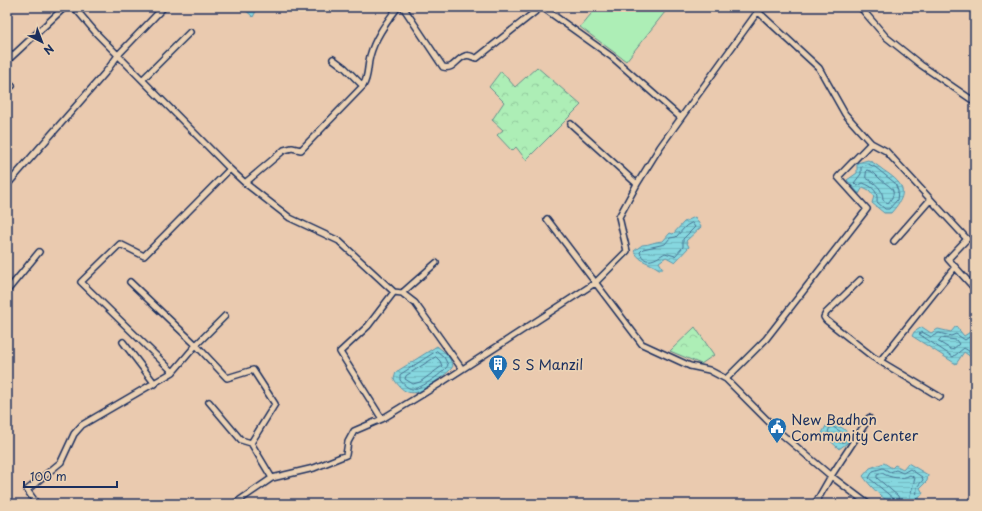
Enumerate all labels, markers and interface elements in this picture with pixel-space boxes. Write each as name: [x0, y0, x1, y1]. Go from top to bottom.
north arrow: [22, 22, 62, 62]
text: N: [40, 41, 58, 59]
building icon: S S Manzil: [487, 353, 509, 381]
place label: S S Manzil: [512, 354, 583, 375]
place label: New Badhon Community Center: [791, 409, 919, 446]
public building icon: New Badhon Community Center: [766, 416, 788, 444]
scale bar: [24, 463, 117, 489]
text: 100 m: [30, 467, 67, 485]

